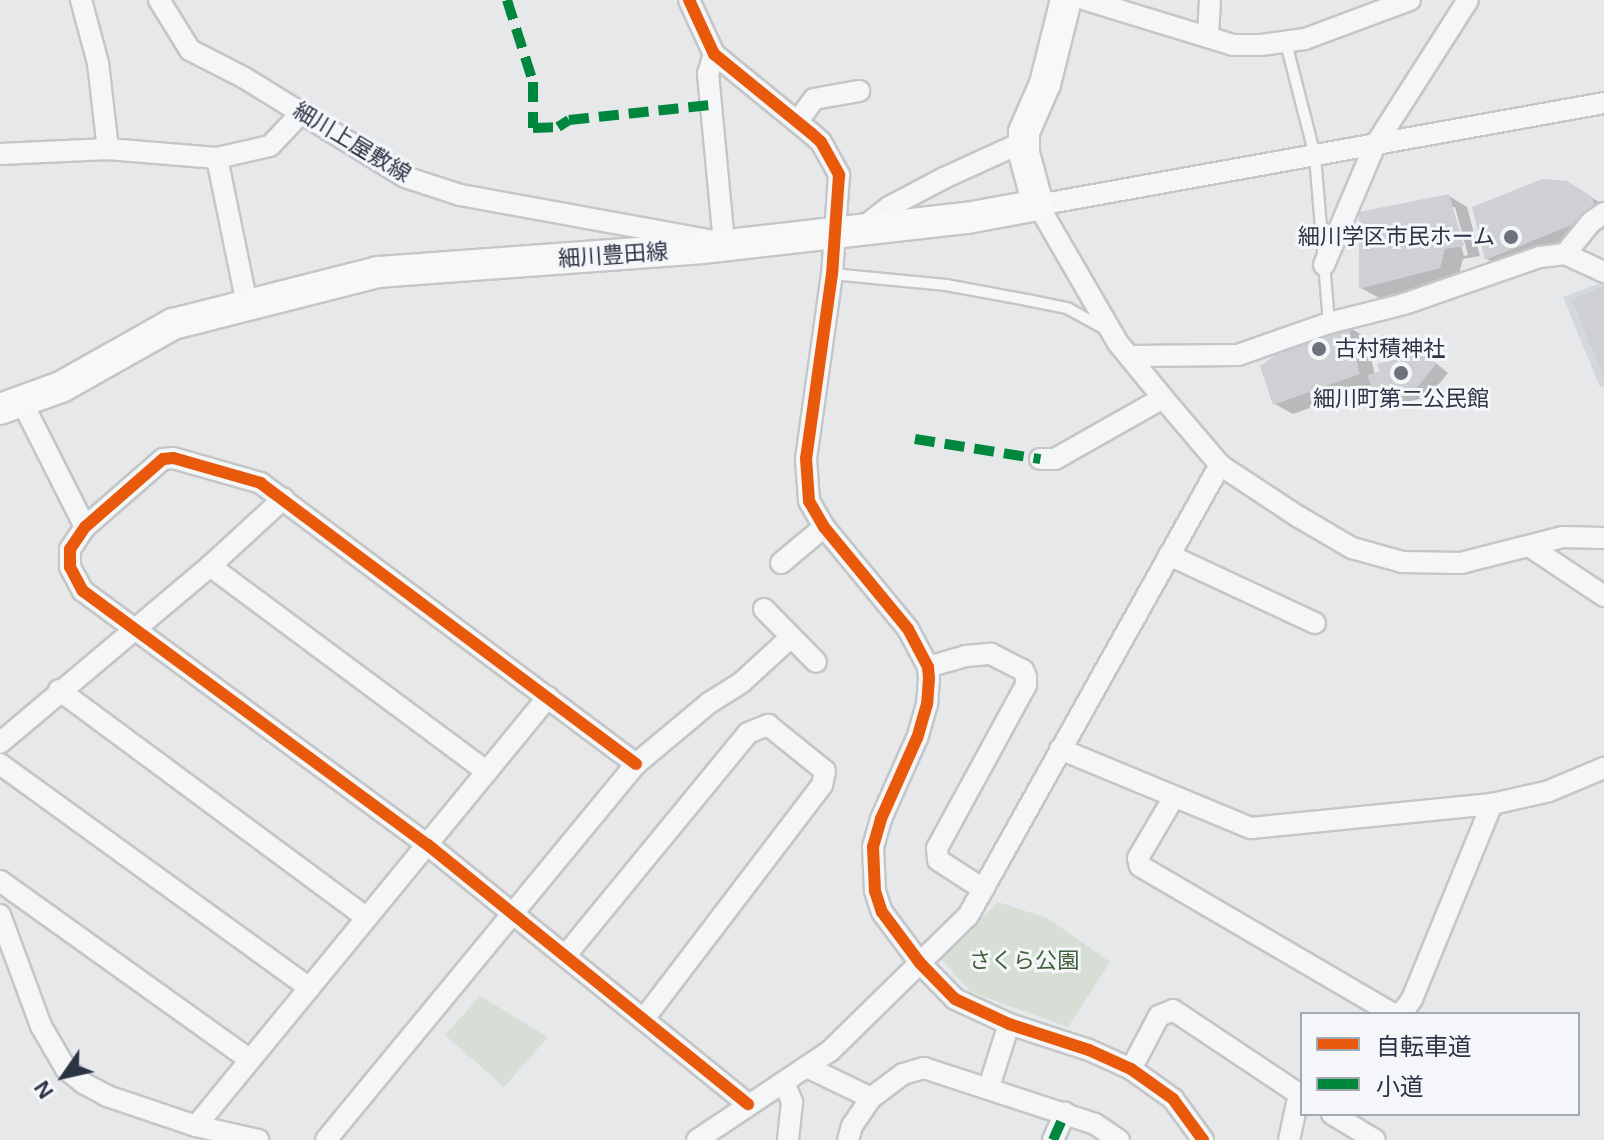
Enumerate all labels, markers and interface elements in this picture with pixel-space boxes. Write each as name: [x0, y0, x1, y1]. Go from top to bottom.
street label: 細川上屋敷線: [289, 97, 415, 187]
place label: 細川学区市民ホーム: [1297, 224, 1495, 250]
marker: 細川学区市民ホーム: [1502, 228, 1520, 246]
street label: 細川豊田線: [557, 238, 669, 272]
place label: 古村積神社: [1335, 336, 1445, 362]
marker: 古村積神社: [1310, 340, 1328, 358]
marker: 細川町第二公民館: [1392, 364, 1410, 382]
place label: 細川町第二公民館: [1313, 386, 1489, 412]
park label: さくら公園: [969, 948, 1079, 974]
legend: [1300, 1012, 1580, 1116]
text: 自転車道: [1376, 1033, 1472, 1060]
north arrow: [24, 1036, 104, 1116]
text: 小道: [1376, 1073, 1424, 1100]
text: N: [29, 1076, 58, 1103]

